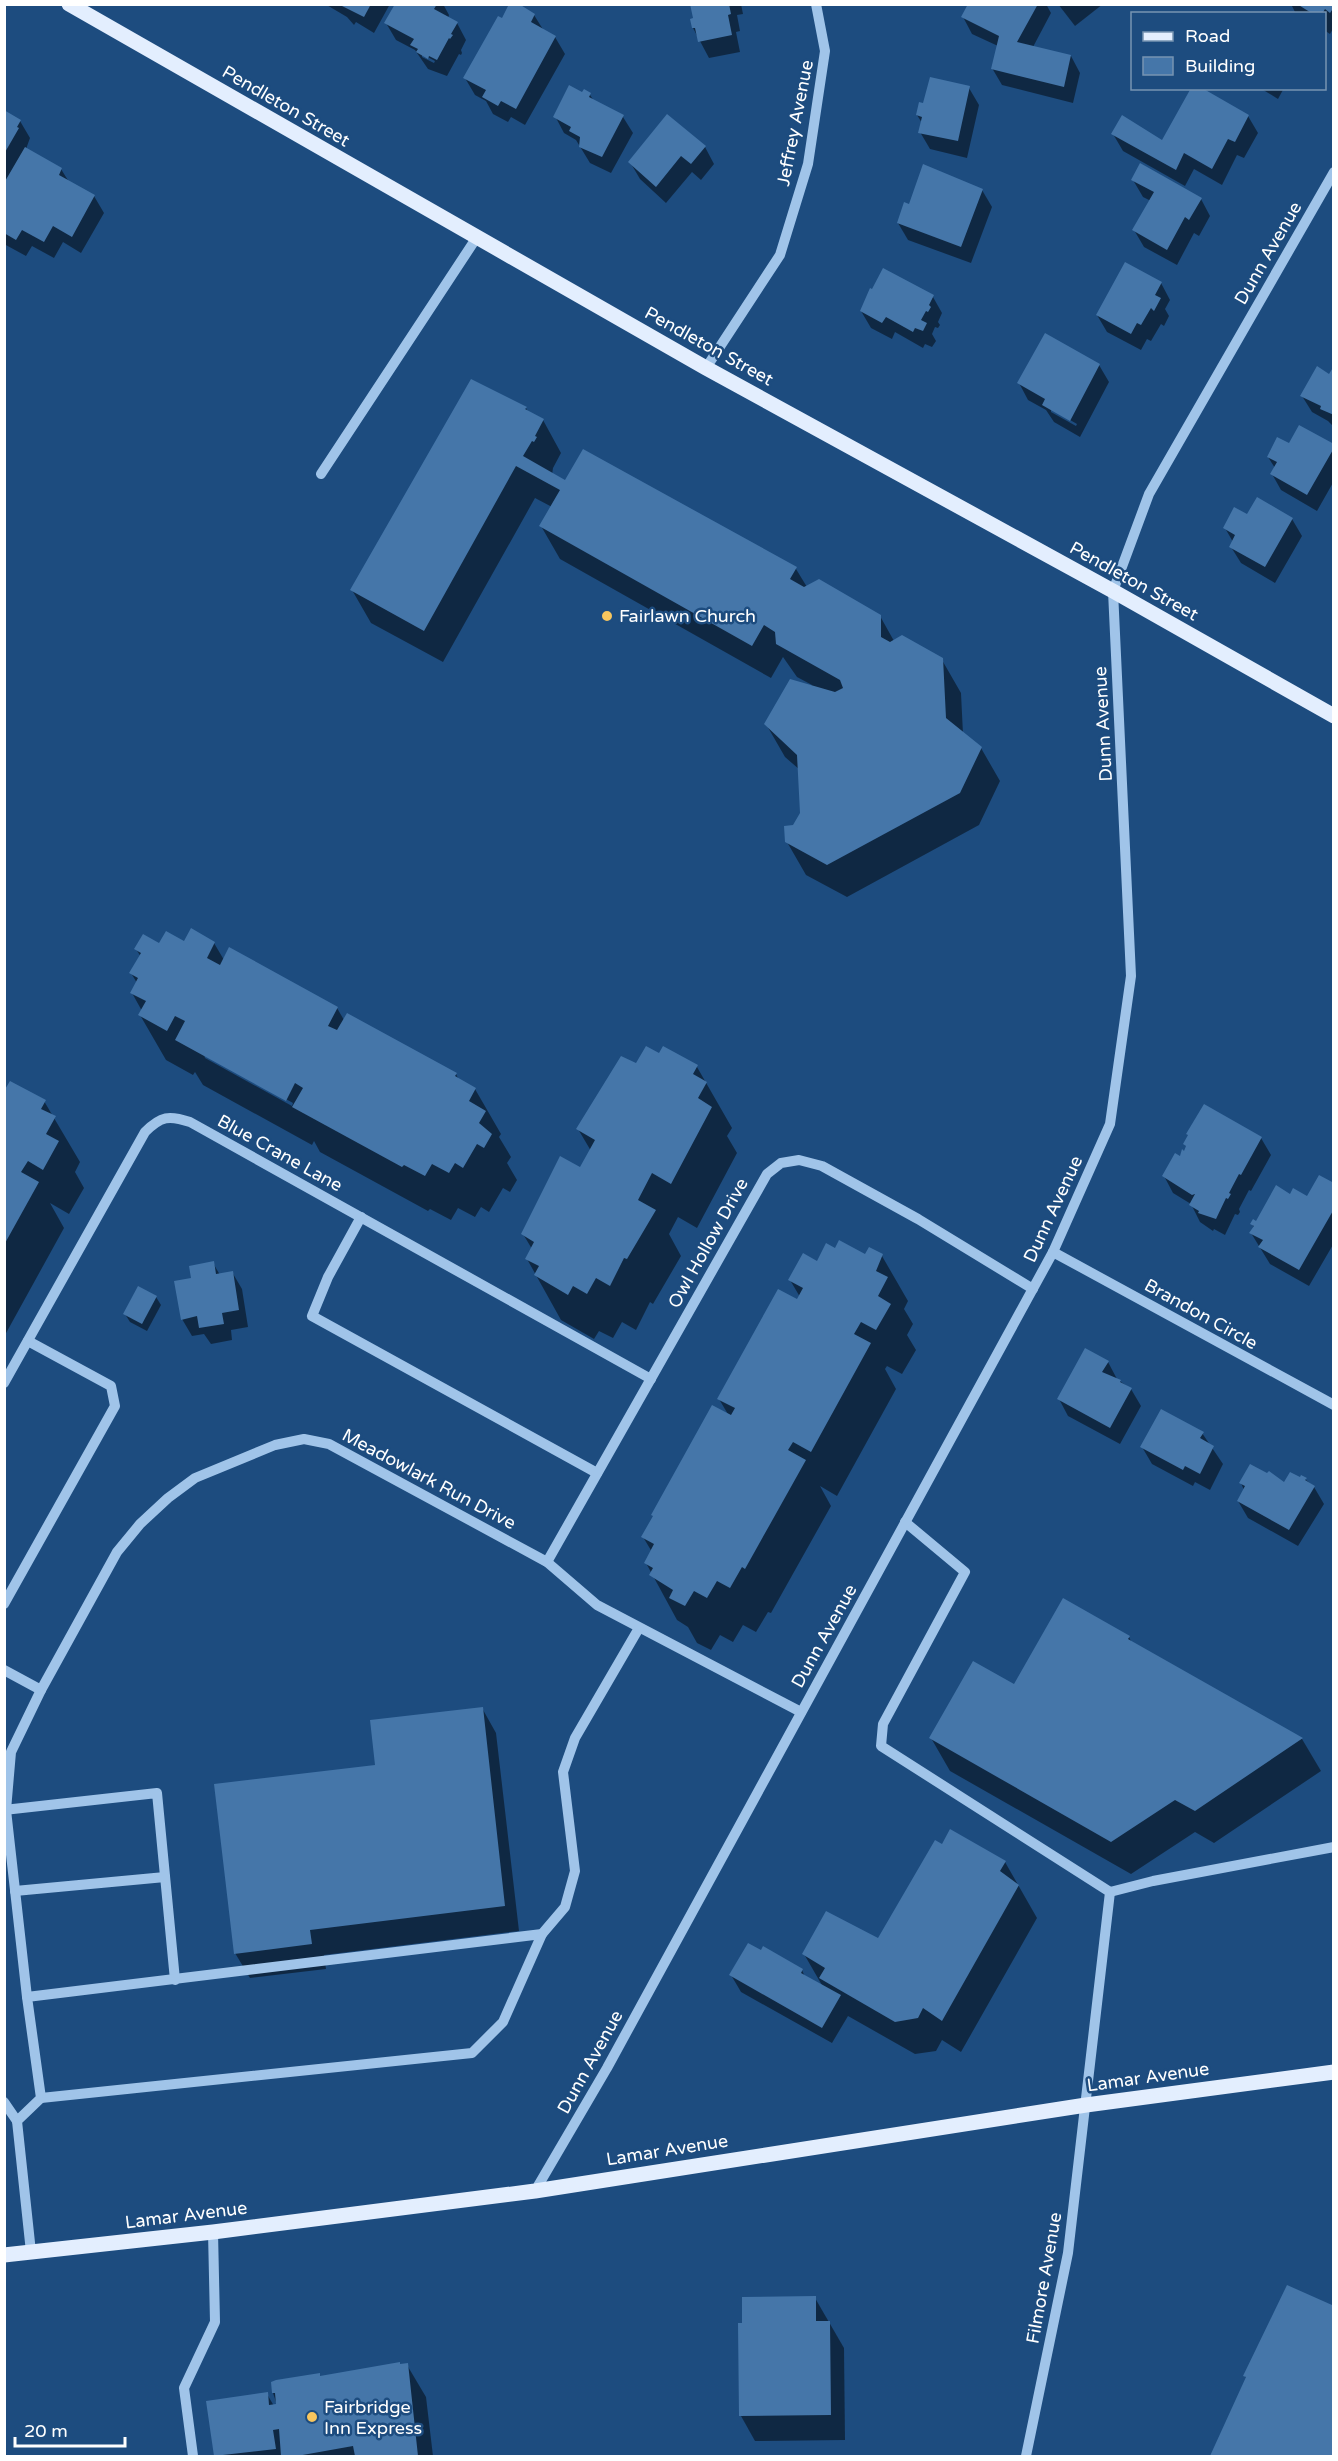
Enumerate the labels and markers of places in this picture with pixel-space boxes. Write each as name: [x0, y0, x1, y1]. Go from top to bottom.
place label: Fairlawn Church: [619, 605, 756, 627]
marker: Fairlawn Church: [600, 609, 614, 623]
place label: Fairbridge Inn Express: [324, 2396, 422, 2439]
marker: Fairbridge Inn Express: [305, 2410, 319, 2424]

